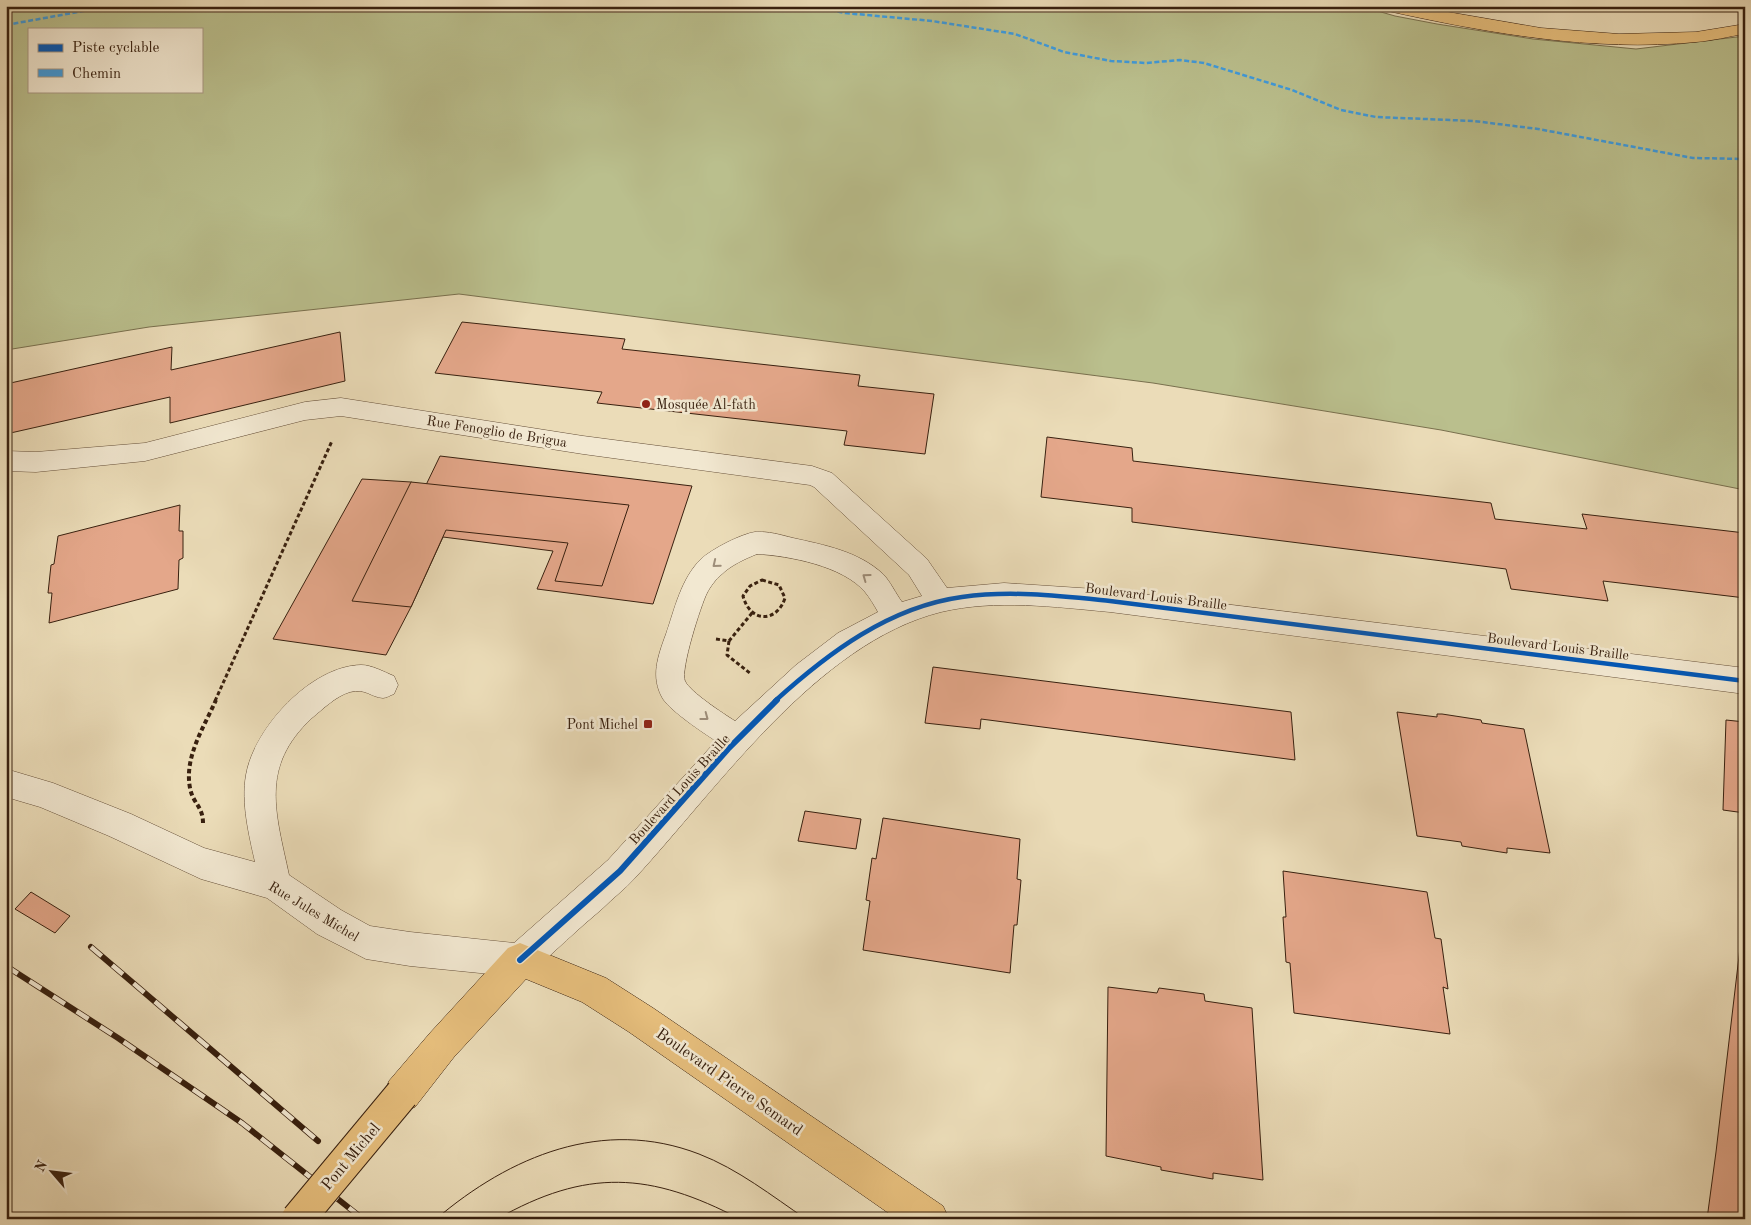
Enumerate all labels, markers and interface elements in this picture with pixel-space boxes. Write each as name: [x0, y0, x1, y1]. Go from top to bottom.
legend: [28, 28, 202, 92]
text: Piste cyclable: [72, 41, 160, 56]
text: Chemin: [72, 67, 121, 82]
marker: Mosquée Al-fath: [640, 398, 652, 410]
place label: Mosquée Al-fath: [656, 398, 756, 412]
street label: Rue Fenoglio de Brigua: [426, 414, 568, 450]
one-way arrow: [713, 559, 722, 567]
one-way arrow: [862, 574, 872, 583]
street label: Boulevard Louis Braille: [1084, 581, 1228, 613]
street label: Boulevard Louis Braille: [1486, 631, 1630, 663]
one-way arrow: [699, 711, 708, 719]
place label: Pont Michel: [566, 718, 638, 732]
marker: Pont Michel: [642, 718, 654, 730]
street label: Boulevard Louis Braille: [627, 732, 733, 847]
street label: Rue Jules Michel: [266, 879, 361, 944]
street label: Boulevard Pierre Semard: [653, 1026, 805, 1139]
street label: Pont Michel: [319, 1121, 384, 1194]
north arrow: [28, 1148, 78, 1198]
text: N: [33, 1158, 50, 1174]

